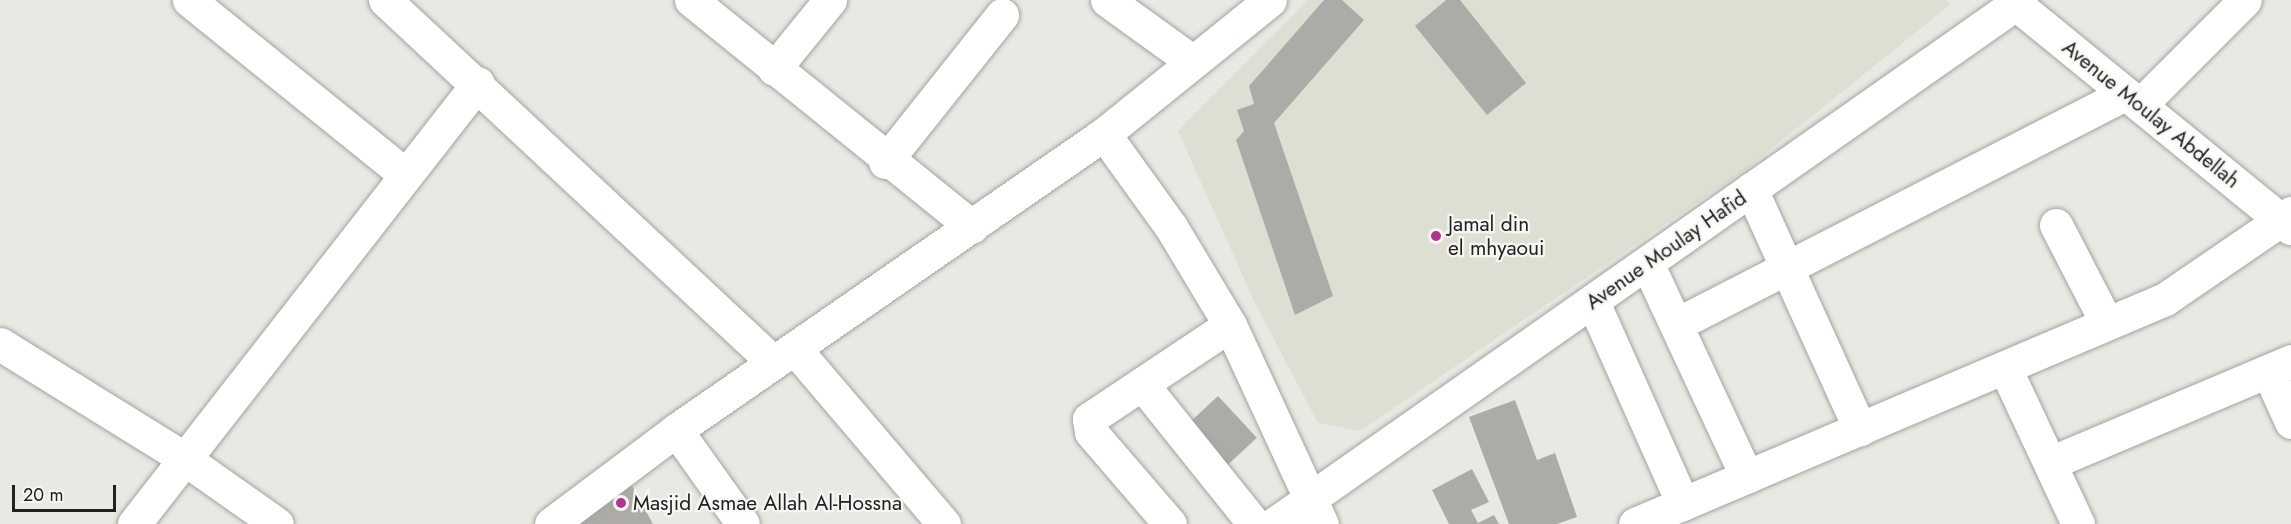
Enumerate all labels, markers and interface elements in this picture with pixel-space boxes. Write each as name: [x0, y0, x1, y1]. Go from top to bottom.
street label: Avenue Moulay Abdellah: [2057, 35, 2245, 193]
street label: Avenue Moulay Hafid: [1581, 185, 1751, 315]
place label: Jamal din el mhyaoui: [1448, 211, 1545, 261]
marker: Jamal din el mhyaoui: [1429, 229, 1443, 243]
scale bar: [15, 473, 118, 511]
text: 20 m: [23, 482, 63, 508]
place label: Masjid Asmae Allah Al-Hossna: [633, 490, 902, 516]
marker: Masjid Asmae Allah Al-Hossna: [614, 496, 628, 510]

